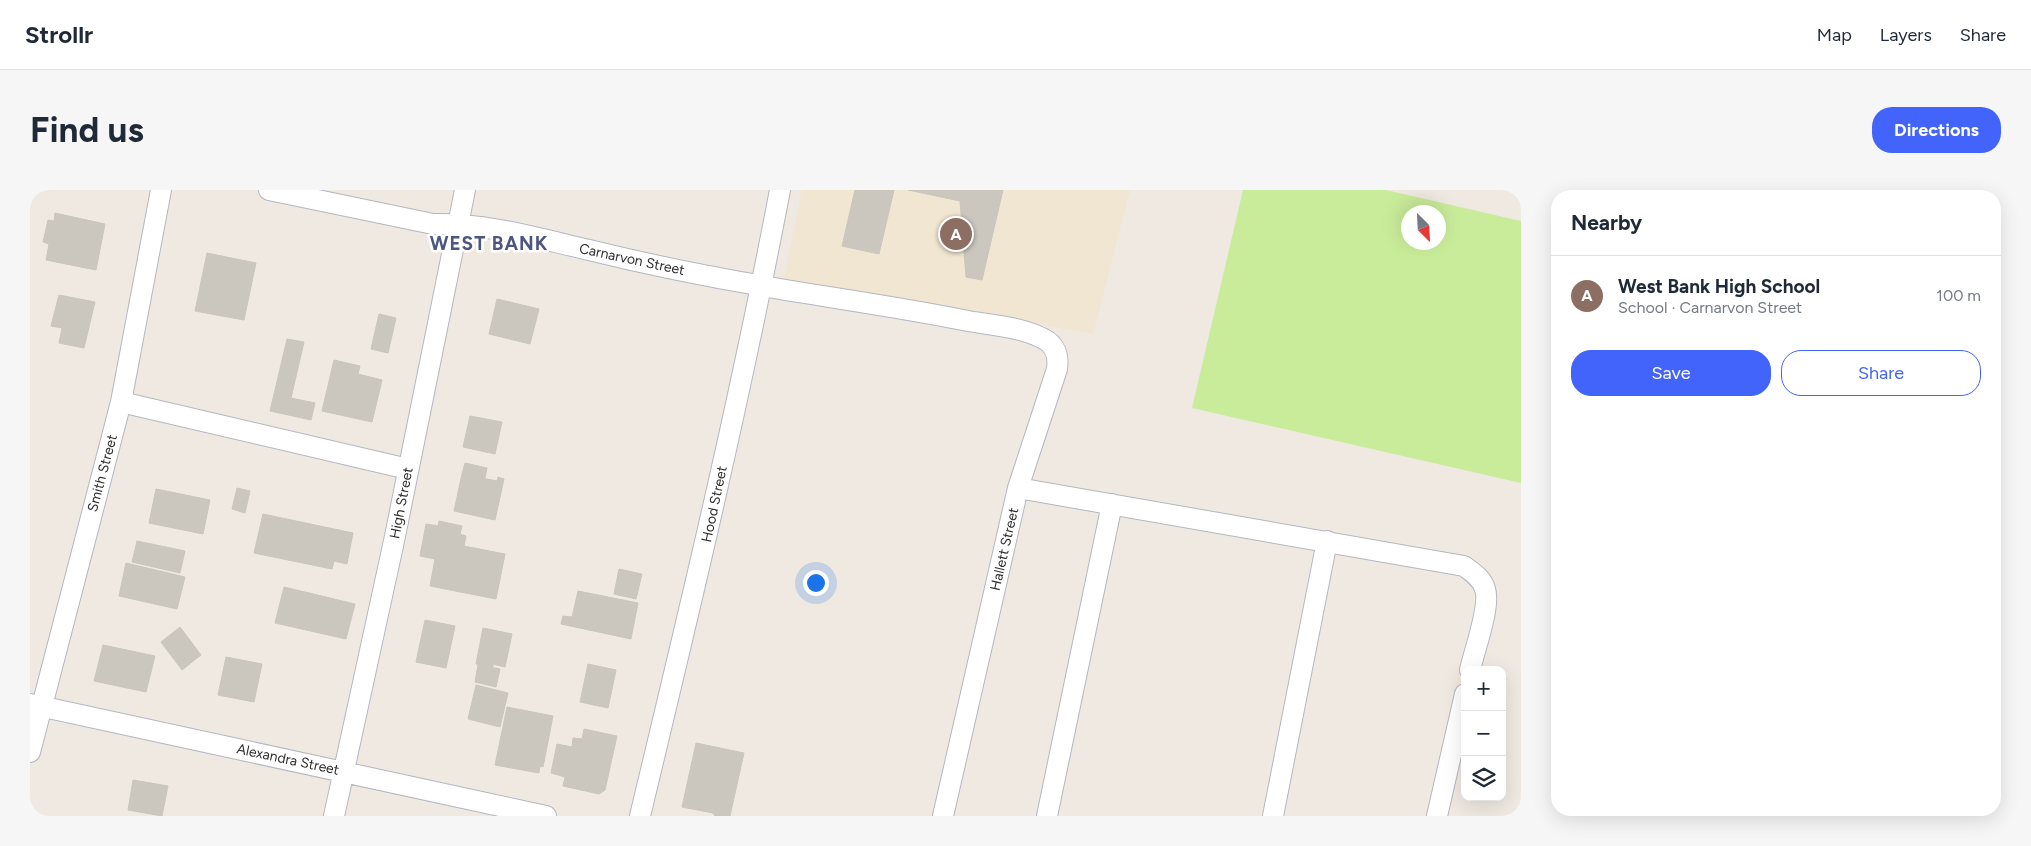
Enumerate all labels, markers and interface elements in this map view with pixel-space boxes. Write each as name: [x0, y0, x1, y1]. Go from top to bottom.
text: Strollr: [25, 20, 93, 49]
text: Map: [1817, 24, 1852, 46]
text: Layers: [1880, 24, 1932, 46]
text: Share: [1960, 24, 2006, 46]
button: Directions: [1872, 107, 2001, 153]
text: Find us: [30, 109, 144, 151]
north arrow: [1401, 205, 1446, 250]
text: Nearby: [1571, 210, 1642, 235]
pin: A: [940, 215, 972, 253]
district label: WEST BANK: [430, 232, 548, 255]
street label: Carnarvon Street: [578, 240, 686, 279]
text: West Bank High School: [1618, 275, 1820, 298]
text: A: [1581, 286, 1593, 305]
text: 100 m: [1936, 286, 1981, 305]
text: School · Carnarvon Street: [1618, 298, 1802, 317]
button: Save: [1571, 350, 1771, 396]
button: Share: [1781, 350, 1981, 396]
street label: Smith Street: [84, 433, 121, 514]
street label: Hood Street: [698, 464, 731, 544]
street label: High Street: [386, 466, 417, 540]
street label: Hallett Street: [987, 506, 1022, 592]
your location: [803, 570, 829, 596]
map controls: [1461, 666, 1506, 801]
button: +: [1461, 666, 1506, 711]
button: −: [1461, 711, 1506, 756]
street label: Alexandra Street: [235, 740, 341, 779]
button: layers: [1461, 756, 1506, 801]

